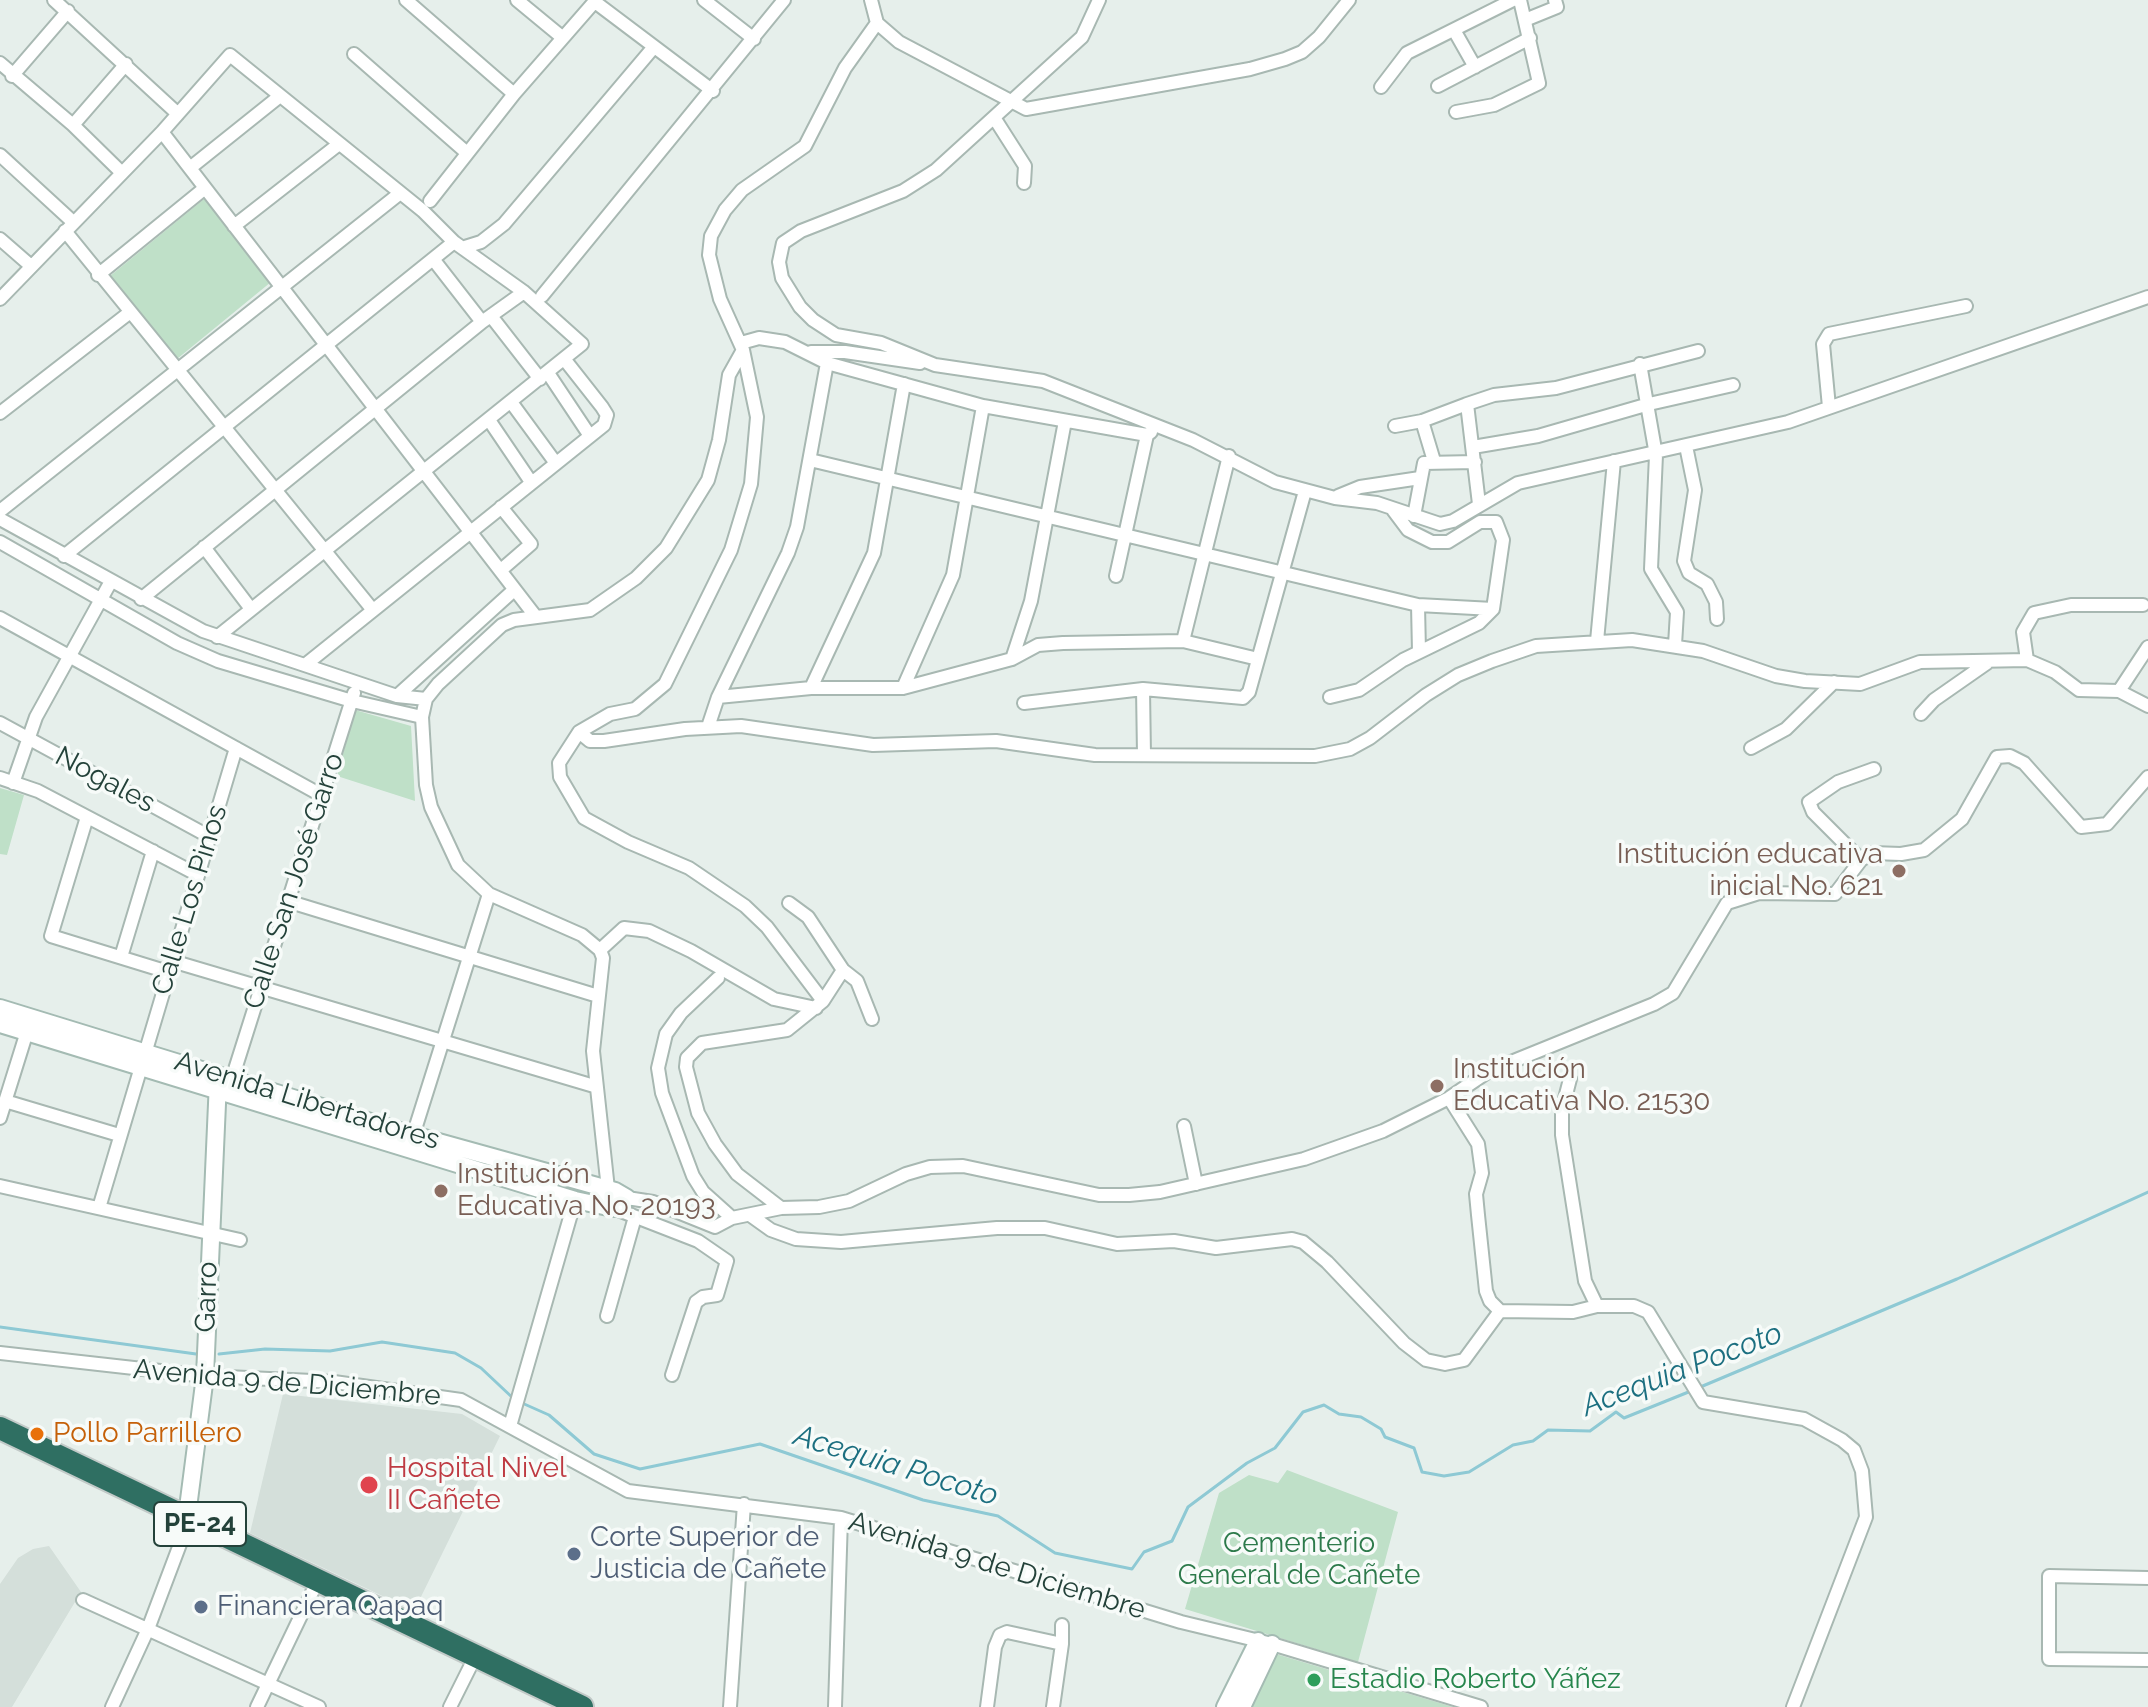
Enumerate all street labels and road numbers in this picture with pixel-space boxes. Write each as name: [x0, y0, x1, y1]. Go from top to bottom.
street label: Nogales: [49, 740, 161, 820]
street label: Calle San José Garro: [237, 749, 351, 1013]
street label: Calle Los Pinos: [145, 801, 235, 999]
street label: Avenida Libertadores: [171, 1045, 443, 1157]
street label: Garro: [189, 1261, 225, 1333]
street label: Avenida 9 de Diciembre: [132, 1353, 442, 1413]
road number: PE-24: [154, 1502, 246, 1546]
street label: Avenida 9 de Diciembre: [845, 1505, 1149, 1627]

